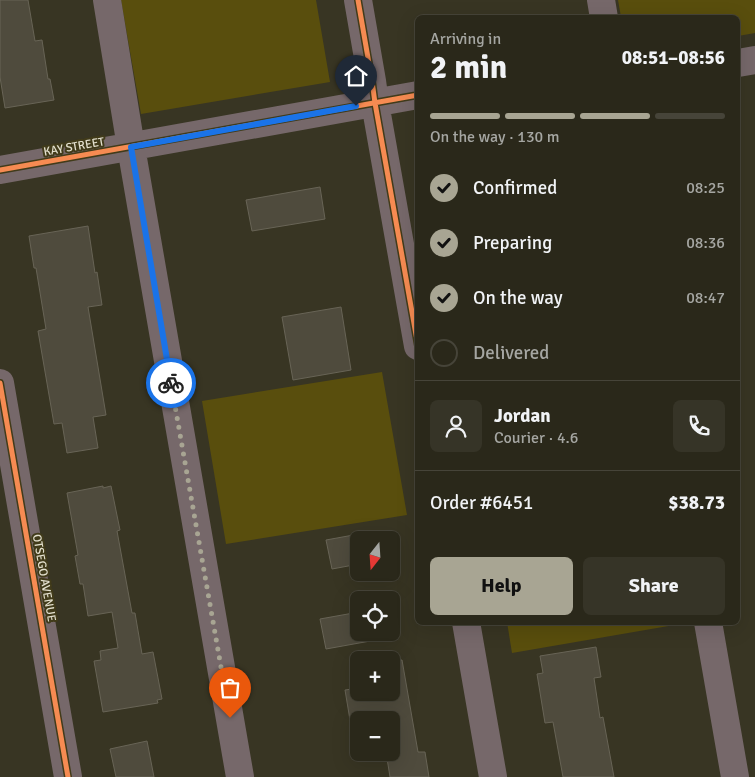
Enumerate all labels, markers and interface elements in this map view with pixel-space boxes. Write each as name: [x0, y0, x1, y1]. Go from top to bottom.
text: Arriving in: [430, 29, 501, 49]
text: 08:51–08:56: [622, 46, 725, 70]
text: 2 min: [430, 48, 507, 87]
pin: [335, 55, 377, 106]
icon: home: [342, 62, 370, 90]
text: On the way · 130 m: [430, 127, 560, 147]
street label: KAY STREET: [42, 134, 106, 160]
icon: check: [430, 174, 458, 202]
text: Confirmed: [473, 176, 557, 200]
text: 08:25: [686, 178, 725, 198]
icon: check: [430, 229, 458, 257]
text: Preparing: [473, 231, 552, 255]
text: 08:36: [686, 233, 725, 253]
icon: check: [430, 284, 458, 312]
text: On the way: [473, 286, 563, 310]
text: 08:47: [686, 288, 725, 308]
text: Delivered: [473, 341, 549, 365]
courier: [146, 358, 196, 408]
icon: bike: [157, 369, 185, 397]
button: person: [430, 400, 482, 452]
button: phone: [673, 400, 725, 452]
text: Jordan: [494, 404, 551, 428]
text: Courier · 4.6: [494, 428, 578, 448]
text: Order #6451: [430, 491, 533, 515]
text: $38.73: [668, 491, 725, 515]
north arrow: [350, 531, 400, 581]
map controls: [350, 531, 400, 761]
street label: OTSEGO AVENUE: [29, 533, 59, 623]
button: Help: [430, 557, 573, 615]
button: Share: [583, 557, 725, 615]
button: locate: [350, 591, 400, 641]
button: +: [350, 651, 400, 701]
pin: [209, 667, 251, 718]
icon: bag: [216, 674, 244, 702]
button: −: [350, 711, 400, 761]

